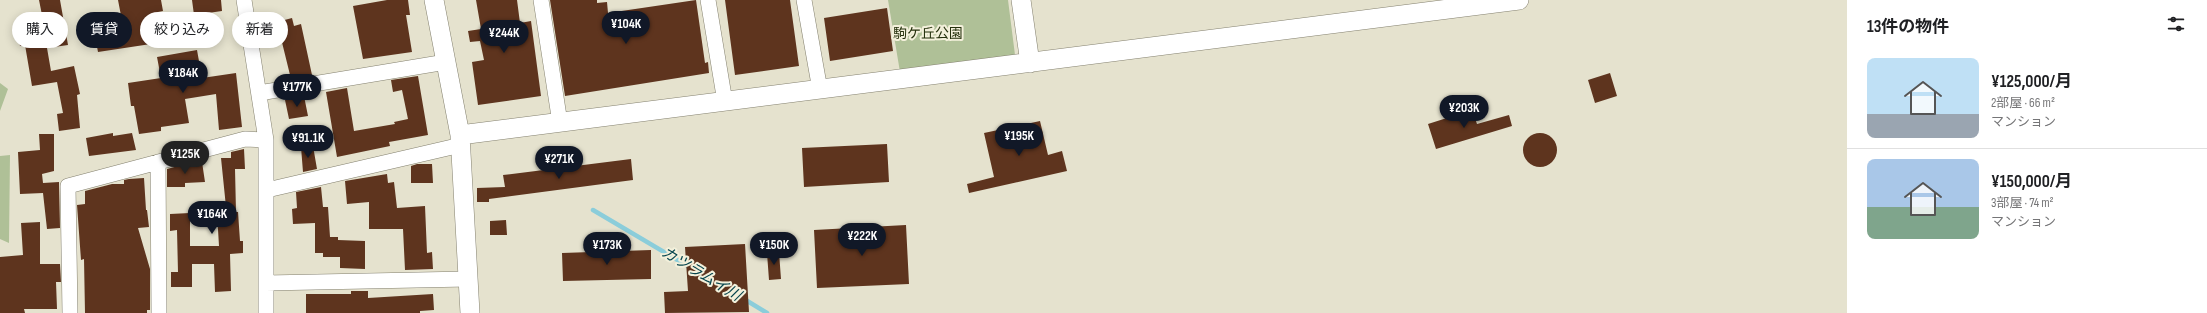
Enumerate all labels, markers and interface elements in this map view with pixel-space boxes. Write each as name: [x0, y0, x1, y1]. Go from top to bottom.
pin: ¥104K: [598, 11, 654, 45]
chip: 購入: [12, 12, 68, 48]
chip: 賃貸: [76, 12, 132, 48]
chip: 絞り込み: [140, 12, 224, 48]
chip: 新着: [232, 12, 288, 48]
icon: filters: [2165, 13, 2187, 35]
text: ¥104K: [611, 16, 641, 32]
text: 13件の物件: [1867, 17, 1949, 37]
pin: ¥244K: [476, 20, 532, 54]
text: ¥244K: [489, 25, 519, 41]
park label: 駒ケ丘公園: [893, 25, 963, 42]
pin: ¥184K: [155, 60, 211, 94]
text: ¥184K: [168, 65, 198, 81]
text: ¥125,000/月: [1991, 72, 2072, 92]
pin: ¥177K: [269, 74, 325, 108]
icon: home: [1899, 74, 1947, 122]
text: ¥177K: [282, 79, 312, 95]
pin: ¥203K: [1436, 95, 1492, 129]
text: 2部屋 · 66 m²: [1991, 95, 2055, 111]
text: ¥203K: [1449, 100, 1479, 116]
text: マンション: [1991, 114, 2056, 130]
pin: ¥195K: [991, 123, 1047, 157]
pin: ¥91.1K: [275, 125, 341, 159]
text: ¥195K: [1004, 128, 1034, 144]
text: ¥91.1K: [292, 130, 324, 146]
pin: ¥125K: [157, 141, 213, 175]
text: ¥125K: [170, 146, 200, 162]
pin: ¥271K: [531, 146, 587, 180]
text: ¥271K: [544, 151, 574, 167]
text: ¥150,000/月: [1991, 172, 2072, 192]
icon: home: [1899, 175, 1947, 223]
text: 3部屋 · 74 m²: [1991, 195, 2054, 211]
pin: ¥164K: [184, 201, 240, 235]
text: ¥164K: [197, 206, 227, 222]
text: マンション: [1991, 214, 2056, 230]
pin: ¥222K: [834, 223, 890, 257]
text: ¥222K: [847, 228, 877, 244]
pin: ¥173K: [579, 232, 635, 266]
pin: ¥150K: [746, 232, 802, 266]
text: ¥173K: [592, 237, 622, 253]
text: ¥150K: [759, 237, 789, 253]
water label: カツラムイ川: [658, 243, 746, 306]

